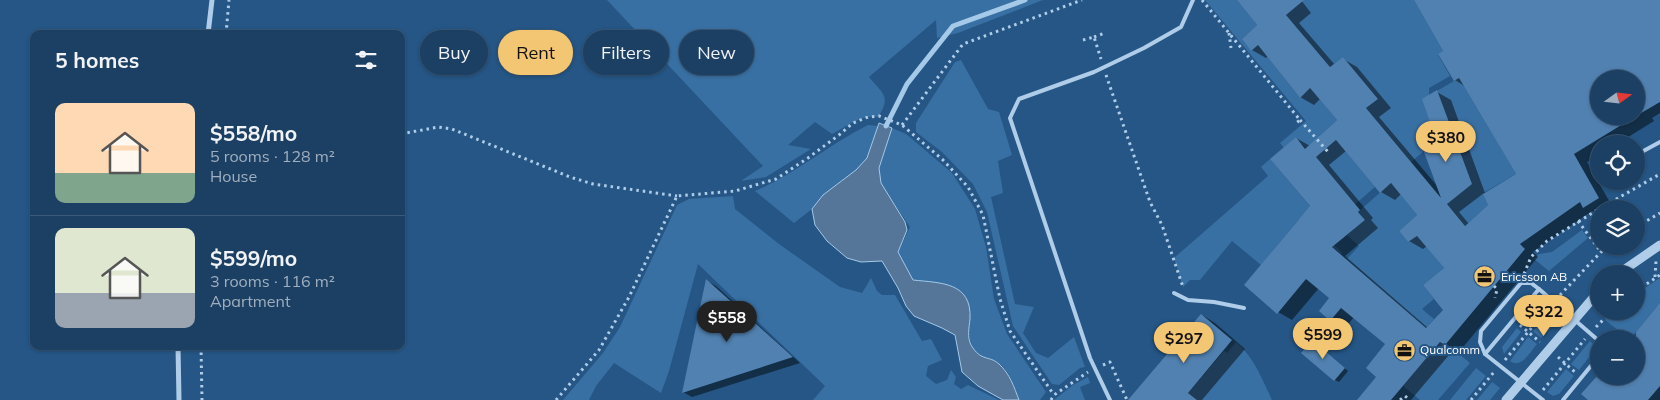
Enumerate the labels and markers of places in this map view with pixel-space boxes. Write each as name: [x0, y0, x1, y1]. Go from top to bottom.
pin: $380: [1416, 120, 1476, 163]
office icon: Ericsson AB: [1473, 265, 1497, 289]
place label: Ericsson AB: [1501, 269, 1567, 284]
pin: $322: [1514, 294, 1574, 337]
pin: $558: [697, 300, 757, 343]
pin: $599: [1293, 318, 1353, 360]
pin: $297: [1154, 322, 1214, 364]
office icon: Qualcomm: [1392, 338, 1416, 362]
place label: Qualcomm: [1420, 342, 1480, 357]

